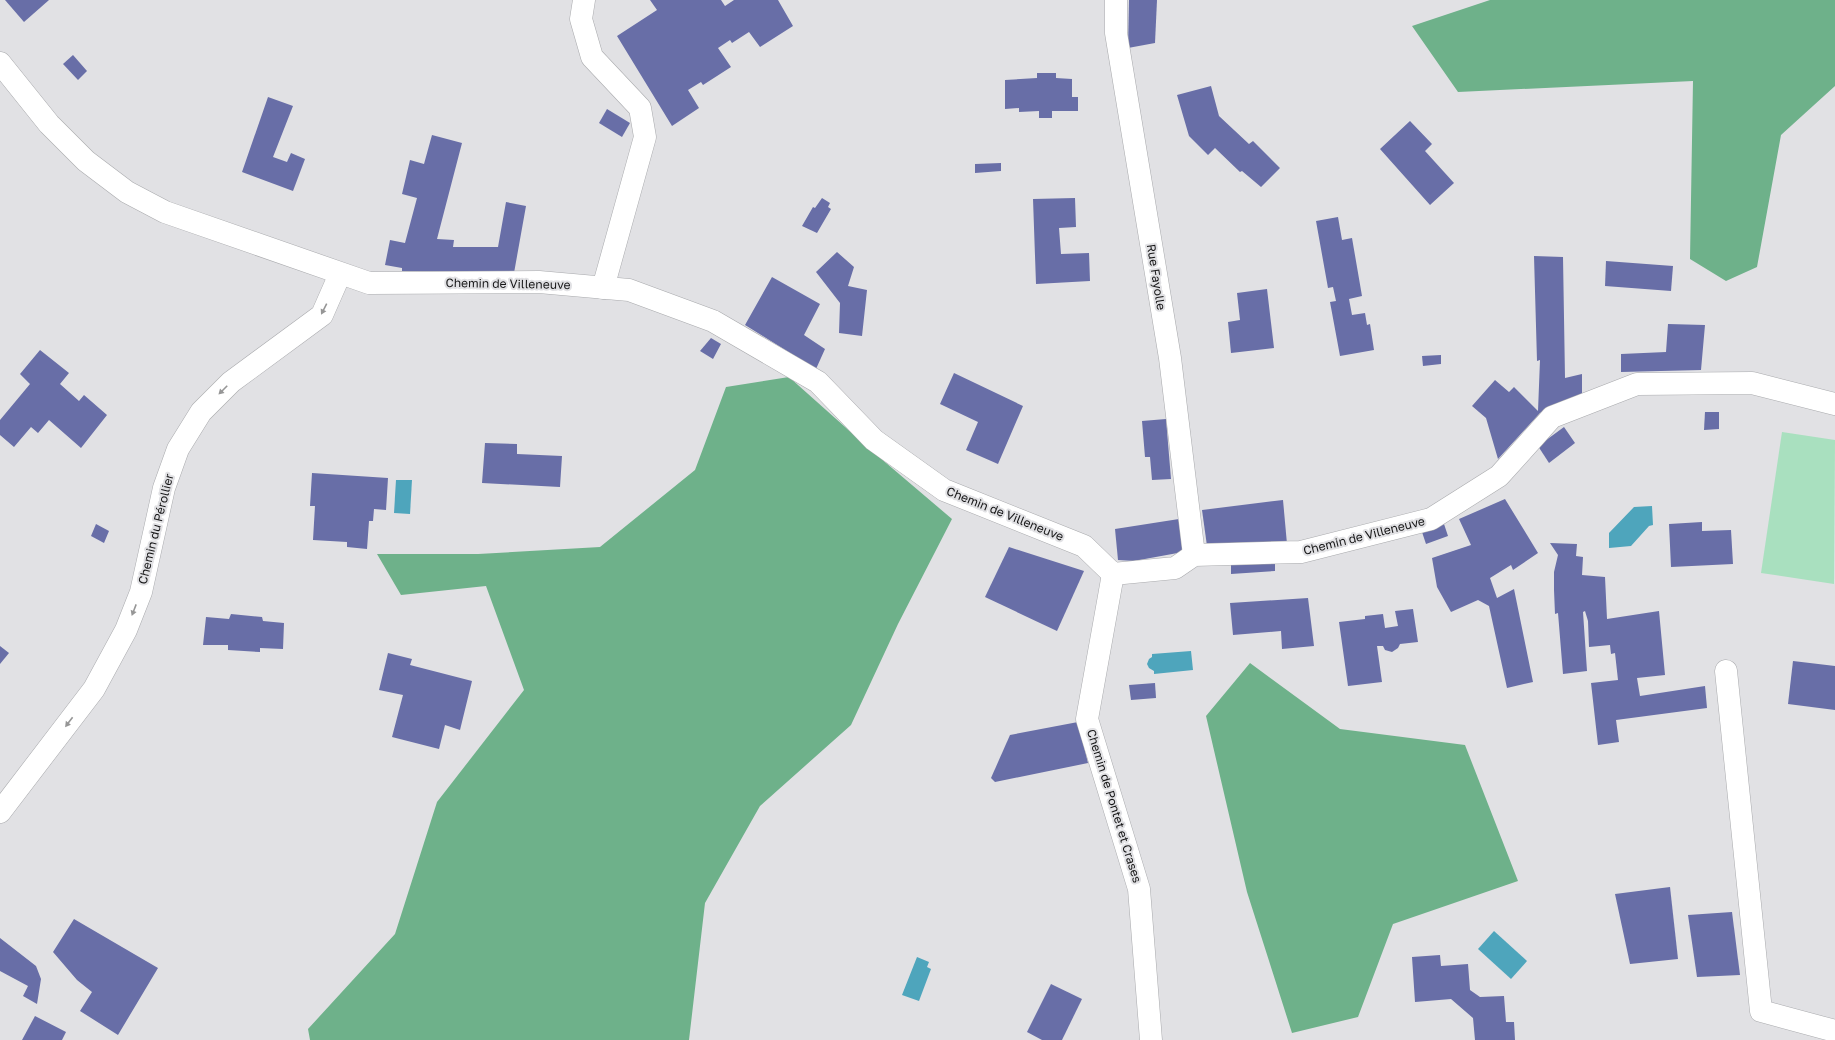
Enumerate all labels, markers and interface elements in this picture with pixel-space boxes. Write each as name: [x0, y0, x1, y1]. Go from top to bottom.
street label: Rue Fayolle: [1144, 243, 1169, 311]
street label: Chemin de Villeneuve: [445, 275, 571, 292]
one-way arrow: [321, 303, 327, 315]
one-way arrow: [218, 385, 228, 395]
street label: Chemin du Pérollier: [135, 472, 177, 586]
street label: Chemin de Villeneuve: [944, 483, 1066, 544]
street label: Chemin de Villeneuve: [1301, 513, 1426, 558]
one-way arrow: [130, 604, 136, 616]
one-way arrow: [65, 716, 73, 727]
street label: Chemin de Pontet et Crases: [1084, 727, 1145, 884]

